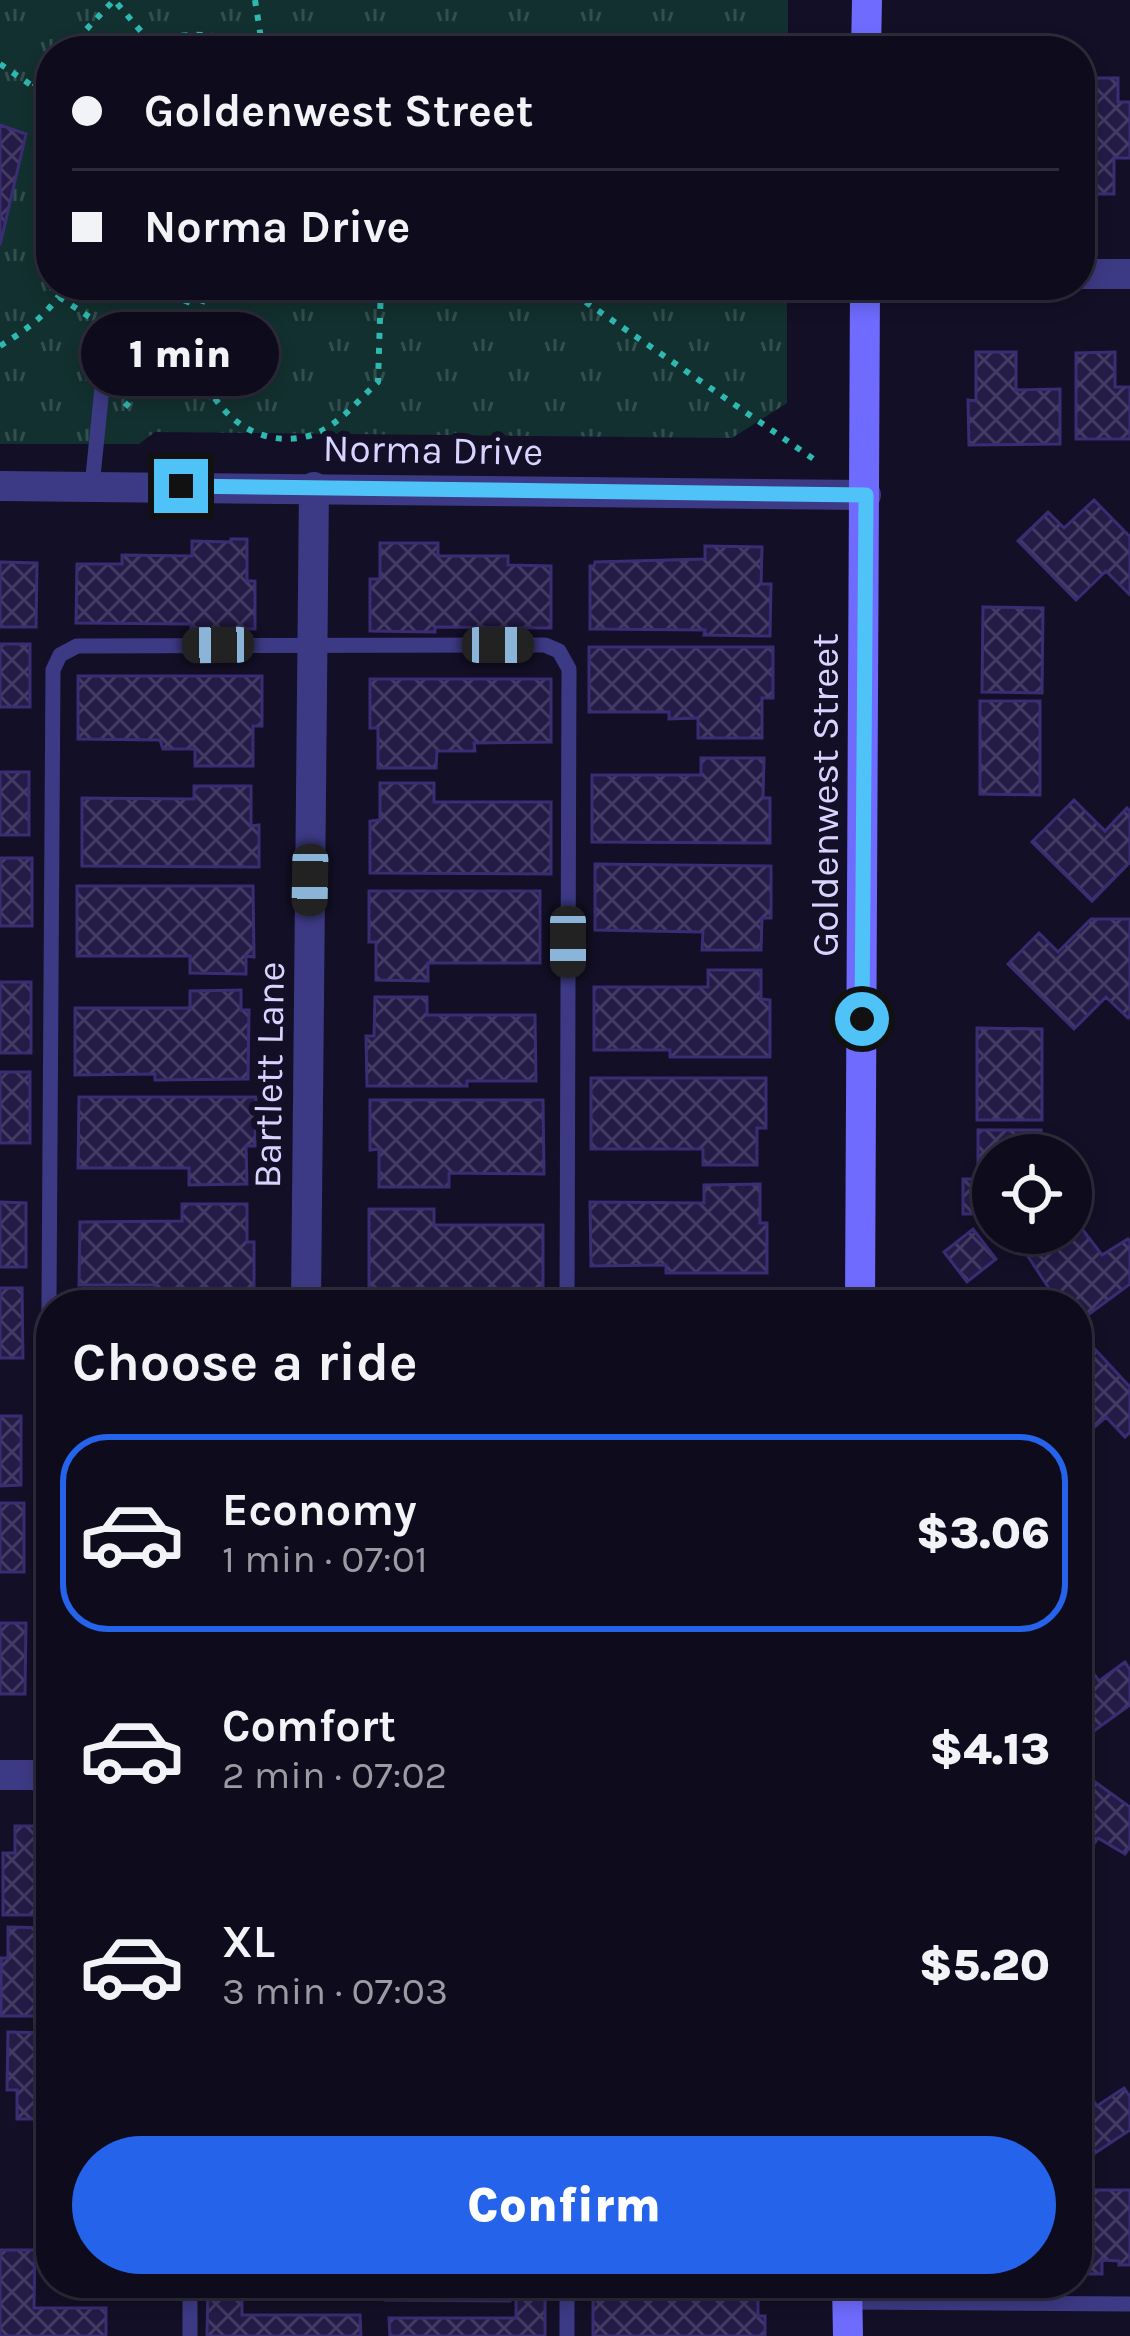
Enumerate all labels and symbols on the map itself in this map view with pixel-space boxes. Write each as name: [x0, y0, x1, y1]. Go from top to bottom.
callout: 1 min: [82, 312, 280, 396]
street label: Norma Drive: [322, 425, 544, 475]
route end: [154, 459, 208, 513]
car: [182, 626, 254, 664]
car: [462, 627, 534, 663]
street label: Goldenwest Street: [802, 633, 848, 957]
car: [291, 844, 329, 916]
car: [550, 906, 586, 978]
street label: Bartlett Lane: [244, 961, 294, 1189]
route start: [835, 992, 889, 1046]

